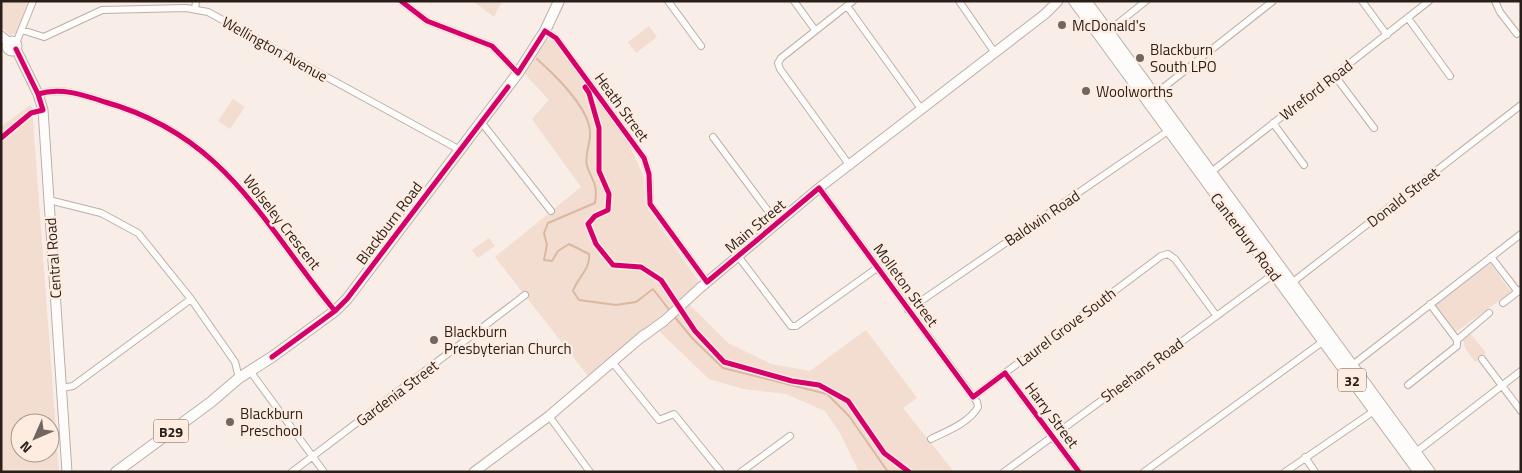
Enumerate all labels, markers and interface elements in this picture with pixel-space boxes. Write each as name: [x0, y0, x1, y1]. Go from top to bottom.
street label: Wellington Avenue: [218, 10, 332, 88]
place label: McDonald's: [1072, 14, 1146, 37]
marker: McDonald's: [1056, 19, 1068, 31]
place label: Blackburn South LPO: [1150, 38, 1217, 78]
marker: Blackburn South LPO: [1134, 52, 1146, 64]
street label: Wreford Road: [1275, 54, 1357, 126]
street label: Heath Street: [589, 68, 655, 147]
place label: Woolworths: [1096, 80, 1173, 103]
marker: Woolworths: [1080, 85, 1092, 97]
street label: Donald Street: [1362, 161, 1445, 233]
street label: Wolseley Crescent: [237, 169, 327, 275]
street label: Blackburn Road: [350, 177, 428, 269]
street label: Baldwin Road: [1000, 184, 1084, 252]
street label: Canterbury Road: [1205, 188, 1287, 286]
street label: Main Street: [719, 193, 791, 258]
street label: Central Road: [39, 217, 67, 299]
street label: Molleton Street: [868, 239, 945, 332]
street label: Laurel Grove South: [1011, 282, 1121, 372]
place label: Blackburn Presbyterian Church: [444, 320, 572, 360]
street label: Sheehans Road: [1096, 332, 1188, 408]
marker: Blackburn Presbyterian Church: [428, 334, 440, 346]
street label: Gardenia Street: [351, 354, 444, 432]
road number: 32: [1338, 368, 1366, 392]
street label: Harry Street: [1020, 377, 1085, 453]
place label: Blackburn Preschool: [240, 402, 303, 442]
north arrow: [10, 413, 60, 463]
marker: Blackburn Preschool: [224, 416, 236, 428]
road number: B29: [154, 420, 188, 442]
text: N: [15, 437, 36, 458]

